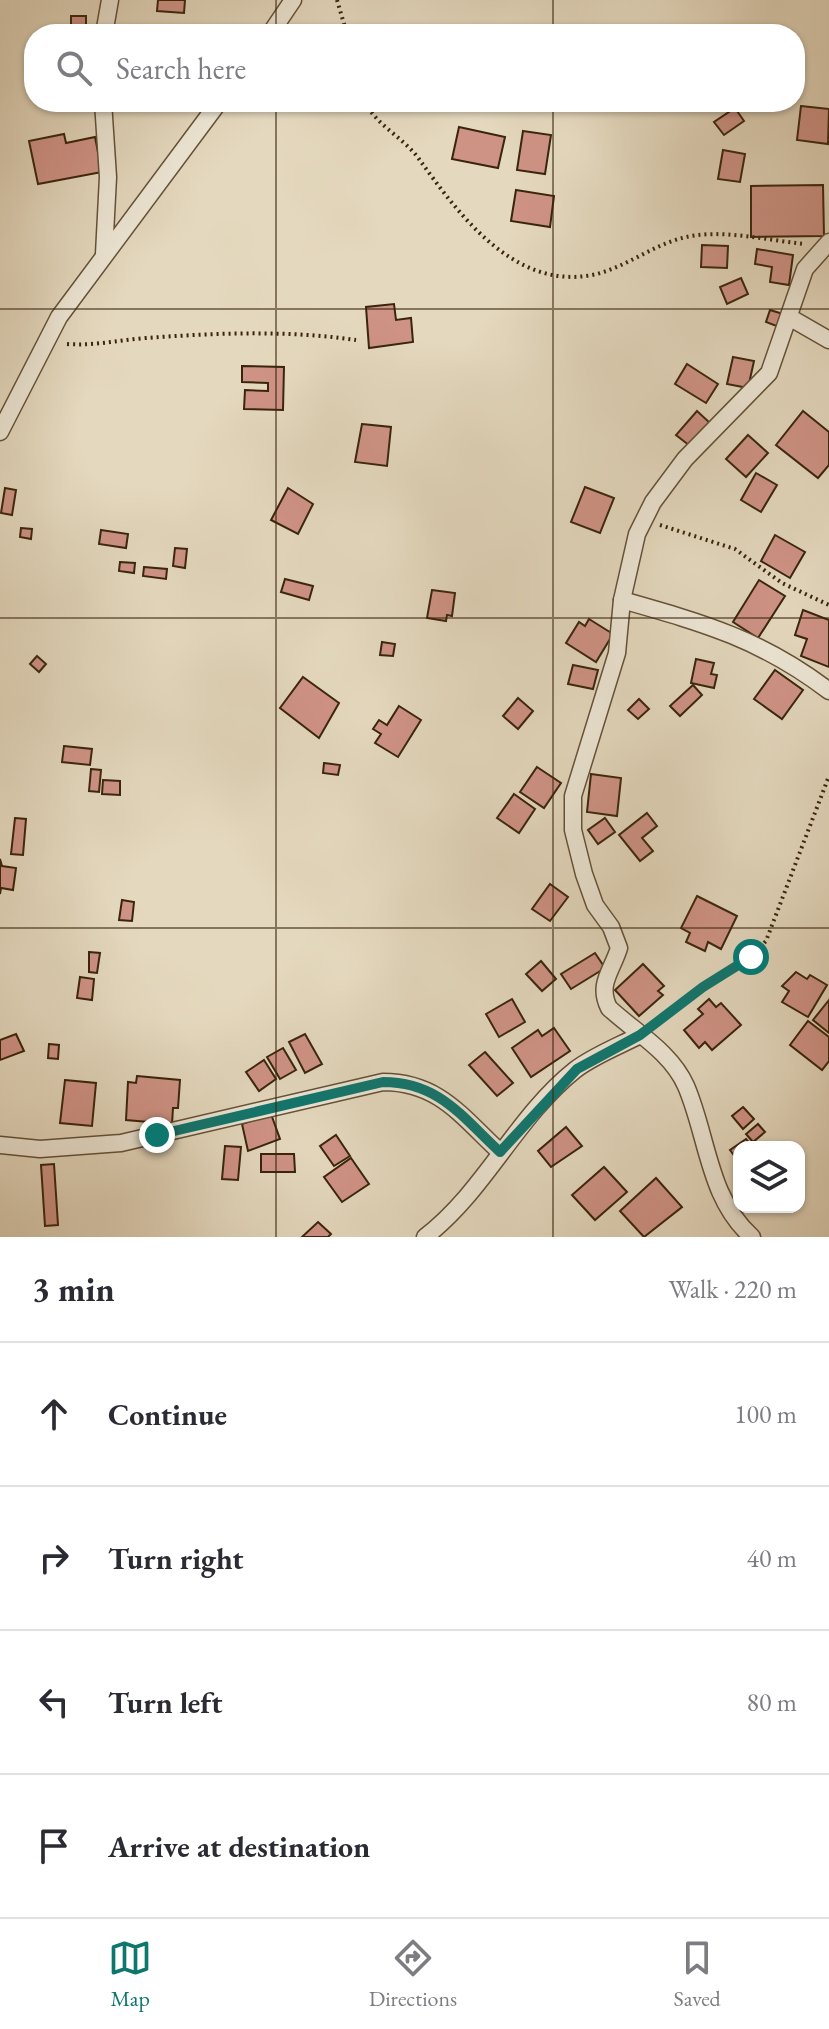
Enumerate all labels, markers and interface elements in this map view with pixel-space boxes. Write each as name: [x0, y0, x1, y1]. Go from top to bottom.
search box: [24, 24, 805, 112]
icon: search: [52, 46, 96, 90]
text: Search here: [116, 49, 246, 88]
route start: [733, 939, 769, 975]
route end: [139, 1117, 175, 1153]
map controls: [733, 1141, 805, 1213]
button: layers: [733, 1141, 805, 1213]
text: 3 min: [32, 1267, 115, 1311]
text: Walk · 220 m: [669, 1272, 797, 1306]
icon: ahead: [32, 1392, 76, 1436]
text: Continue: [108, 1395, 227, 1434]
text: 100 m: [734, 1397, 797, 1431]
icon: right: [32, 1536, 76, 1580]
text: Turn right: [108, 1539, 244, 1578]
text: 40 m: [747, 1541, 797, 1575]
icon: left: [32, 1680, 76, 1724]
text: Turn left: [108, 1683, 222, 1722]
text: 80 m: [747, 1685, 797, 1719]
icon: arrive: [32, 1824, 76, 1868]
text: Arrive at destination: [108, 1827, 370, 1866]
tab: Map: [108, 1936, 152, 2013]
tab: Directions: [369, 1936, 457, 2013]
tab: Saved: [674, 1936, 721, 2013]

